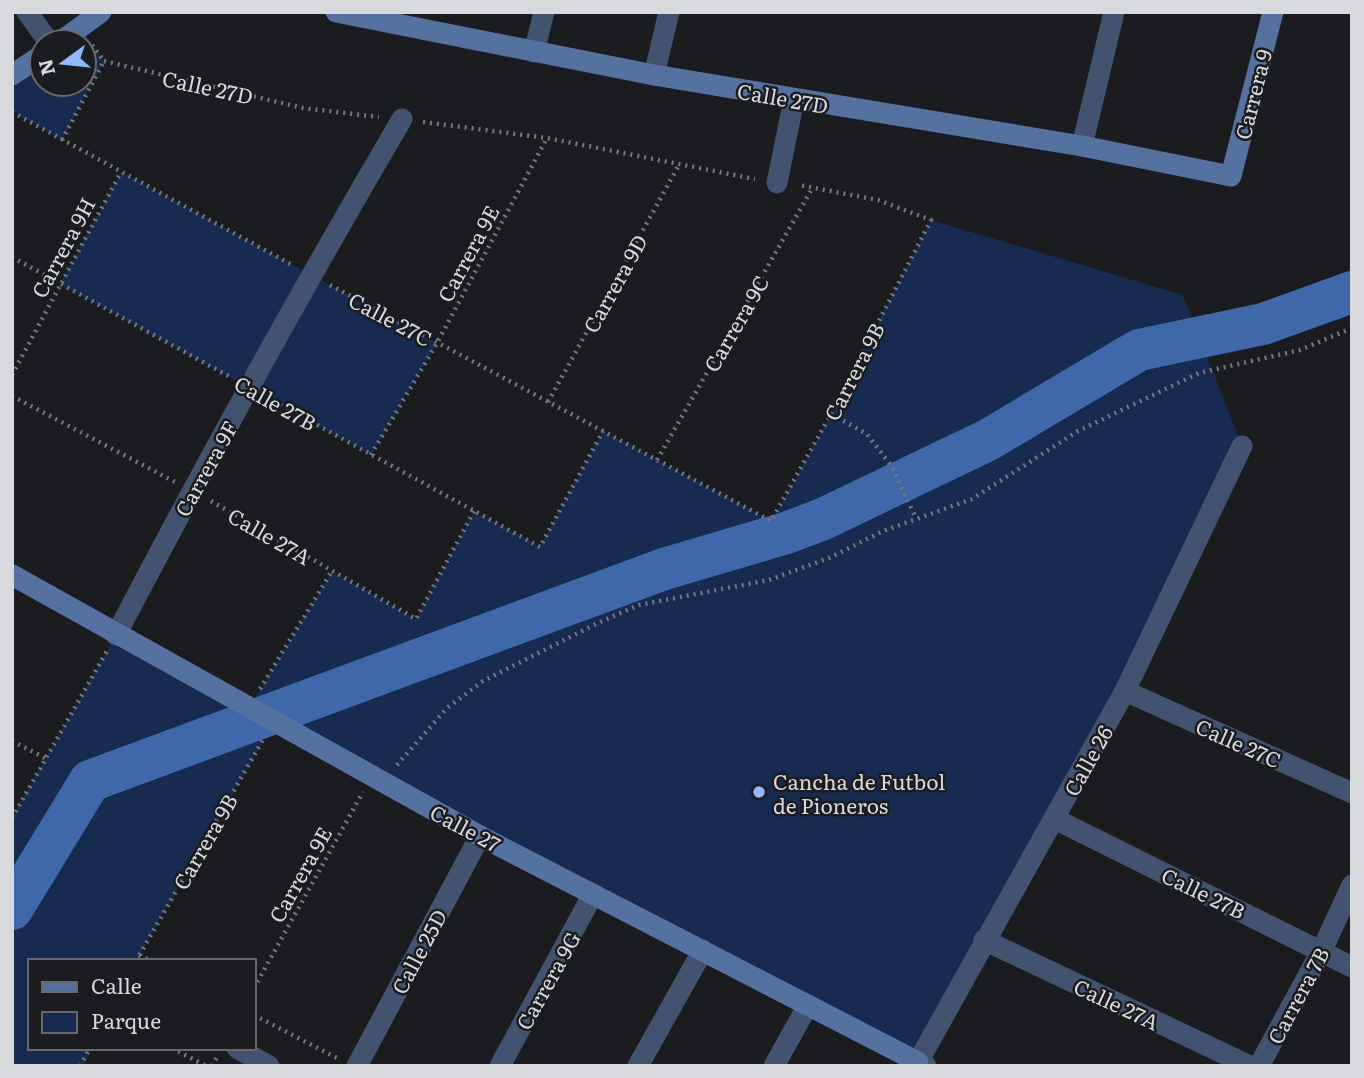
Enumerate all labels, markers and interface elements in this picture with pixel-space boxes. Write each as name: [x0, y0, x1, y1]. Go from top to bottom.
north arrow: [28, 28, 98, 98]
street label: Carrera 9: [1226, 45, 1278, 143]
text: N: [30, 56, 61, 79]
street label: Calle 27D: [160, 61, 256, 111]
street label: Calle 27D: [735, 74, 831, 120]
street label: Carrera 9H: [22, 191, 102, 303]
street label: Carrera 9E: [428, 199, 506, 307]
street label: Carrera 9D: [574, 228, 654, 338]
street label: Carrera 9C: [695, 269, 775, 377]
street label: Calle 27C: [344, 283, 438, 353]
street label: Carrera 9B: [815, 317, 891, 425]
street label: Calle 27B: [229, 367, 323, 437]
street label: Carrera 9F: [166, 414, 244, 522]
street label: Calle 27A: [223, 499, 318, 572]
street label: Calle 27C: [1191, 709, 1287, 775]
street label: Calle 26: [1055, 719, 1119, 801]
place label: Cancha de Futbol de Pioneros: [773, 765, 945, 820]
marker: Cancha de Futbol de Pioneros: [751, 784, 767, 800]
street label: Carrera 9B: [164, 787, 244, 895]
street label: Calle 27: [425, 796, 507, 859]
street label: Carrera 9E: [260, 820, 338, 928]
street label: Calle 27B: [1157, 858, 1251, 926]
street label: Calle 25D: [383, 903, 453, 999]
street label: Carrera 9G: [507, 925, 587, 1035]
street label: Carrera 7B: [1258, 941, 1336, 1049]
legend: [28, 959, 256, 1050]
text: Calle: [91, 969, 142, 1000]
street label: Calle 27A: [1069, 970, 1165, 1037]
text: Parque: [91, 1004, 161, 1035]

